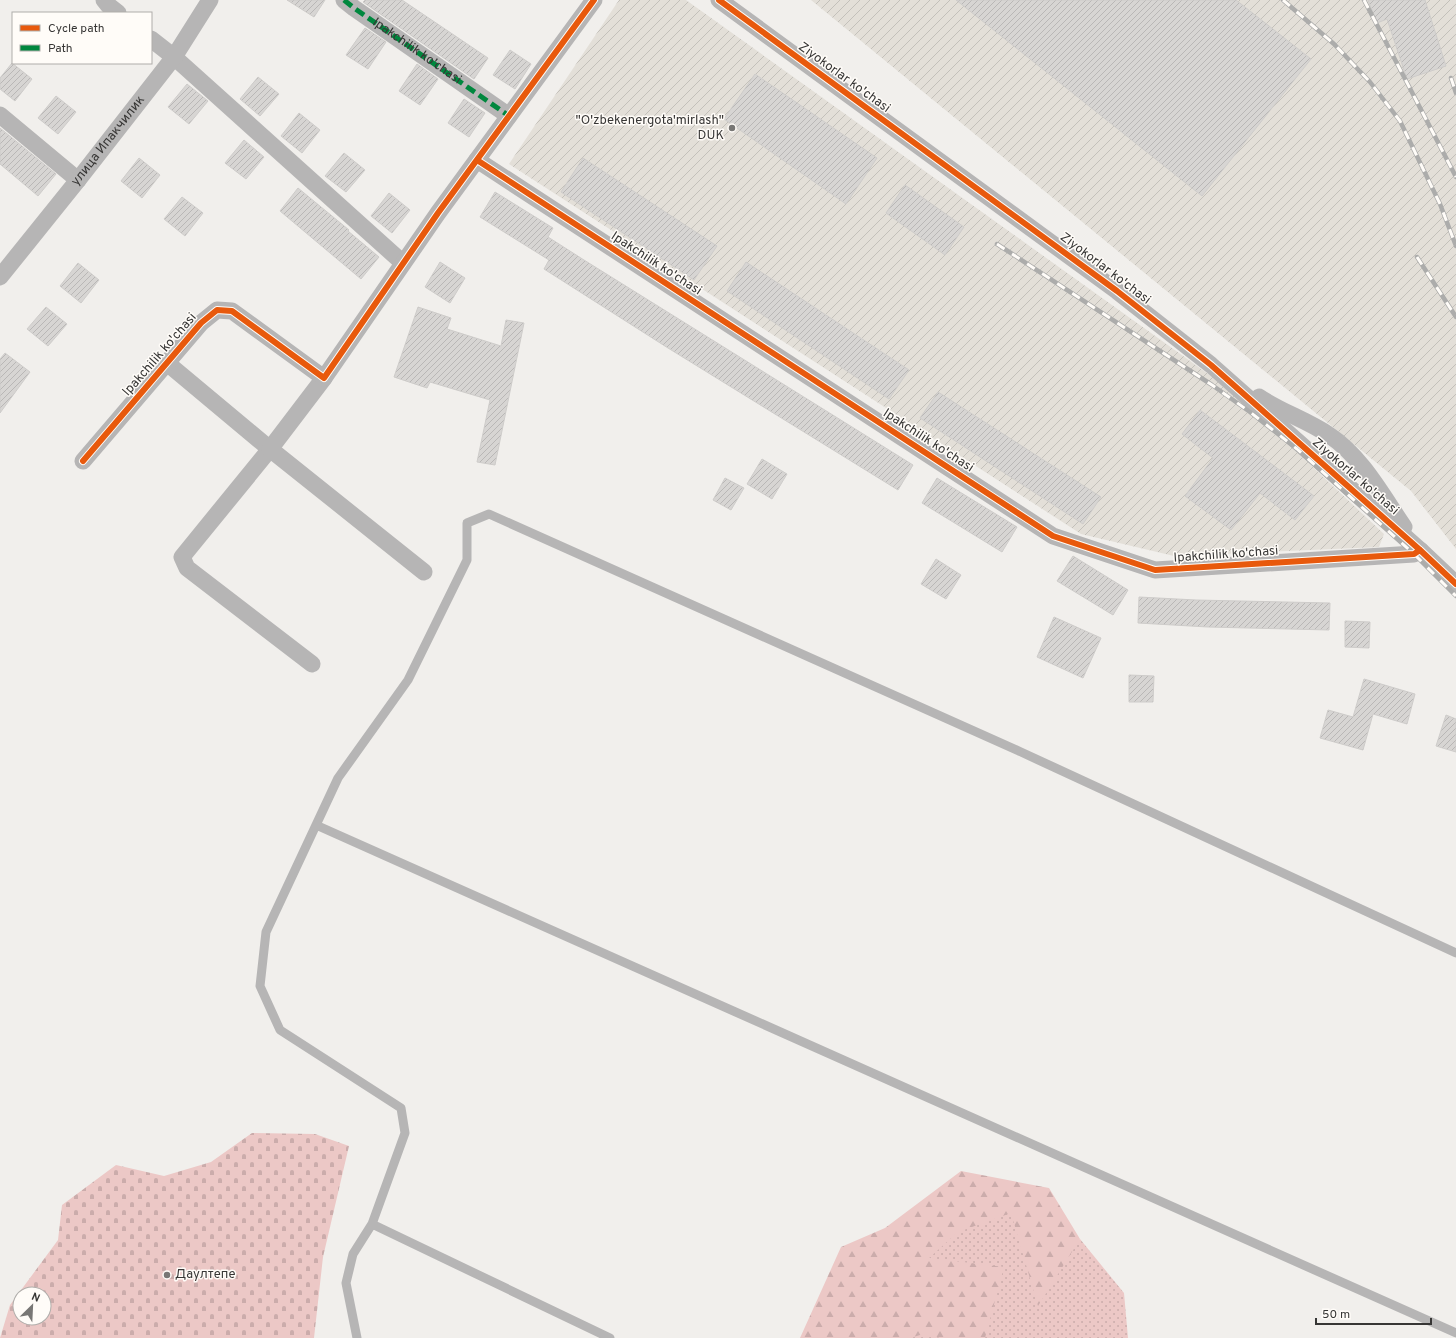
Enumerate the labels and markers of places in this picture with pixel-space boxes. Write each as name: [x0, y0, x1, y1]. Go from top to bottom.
place label: "O'zbekenergota'mirlash" DUK: [575, 113, 724, 144]
marker: "O'zbekenergota'mirlash" DUK: [727, 123, 737, 133]
place label: Даултепе: [175, 1267, 235, 1283]
marker: Даултепе: [162, 1270, 172, 1280]

